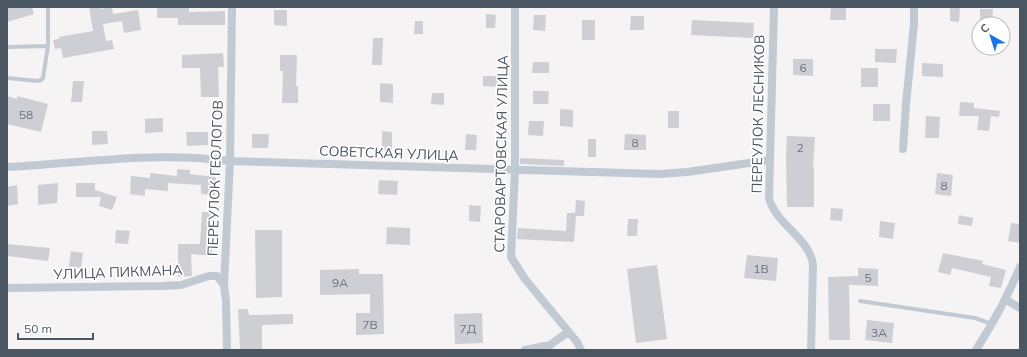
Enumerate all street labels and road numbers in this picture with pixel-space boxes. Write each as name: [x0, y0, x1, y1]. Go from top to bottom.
street label: ПЕРЕУЛОК ЛЕСНИКОВ: [748, 34, 768, 194]
street label: СТАРОВАРТОВСКАЯ УЛИЦА: [490, 54, 512, 253]
street label: ПЕРЕУЛОК ГЕОЛОГОВ: [203, 100, 227, 256]
street label: СОВЕТСКАЯ УЛИЦА: [319, 142, 460, 164]
street label: УЛИЦА ПИКМАНА: [52, 261, 184, 283]

